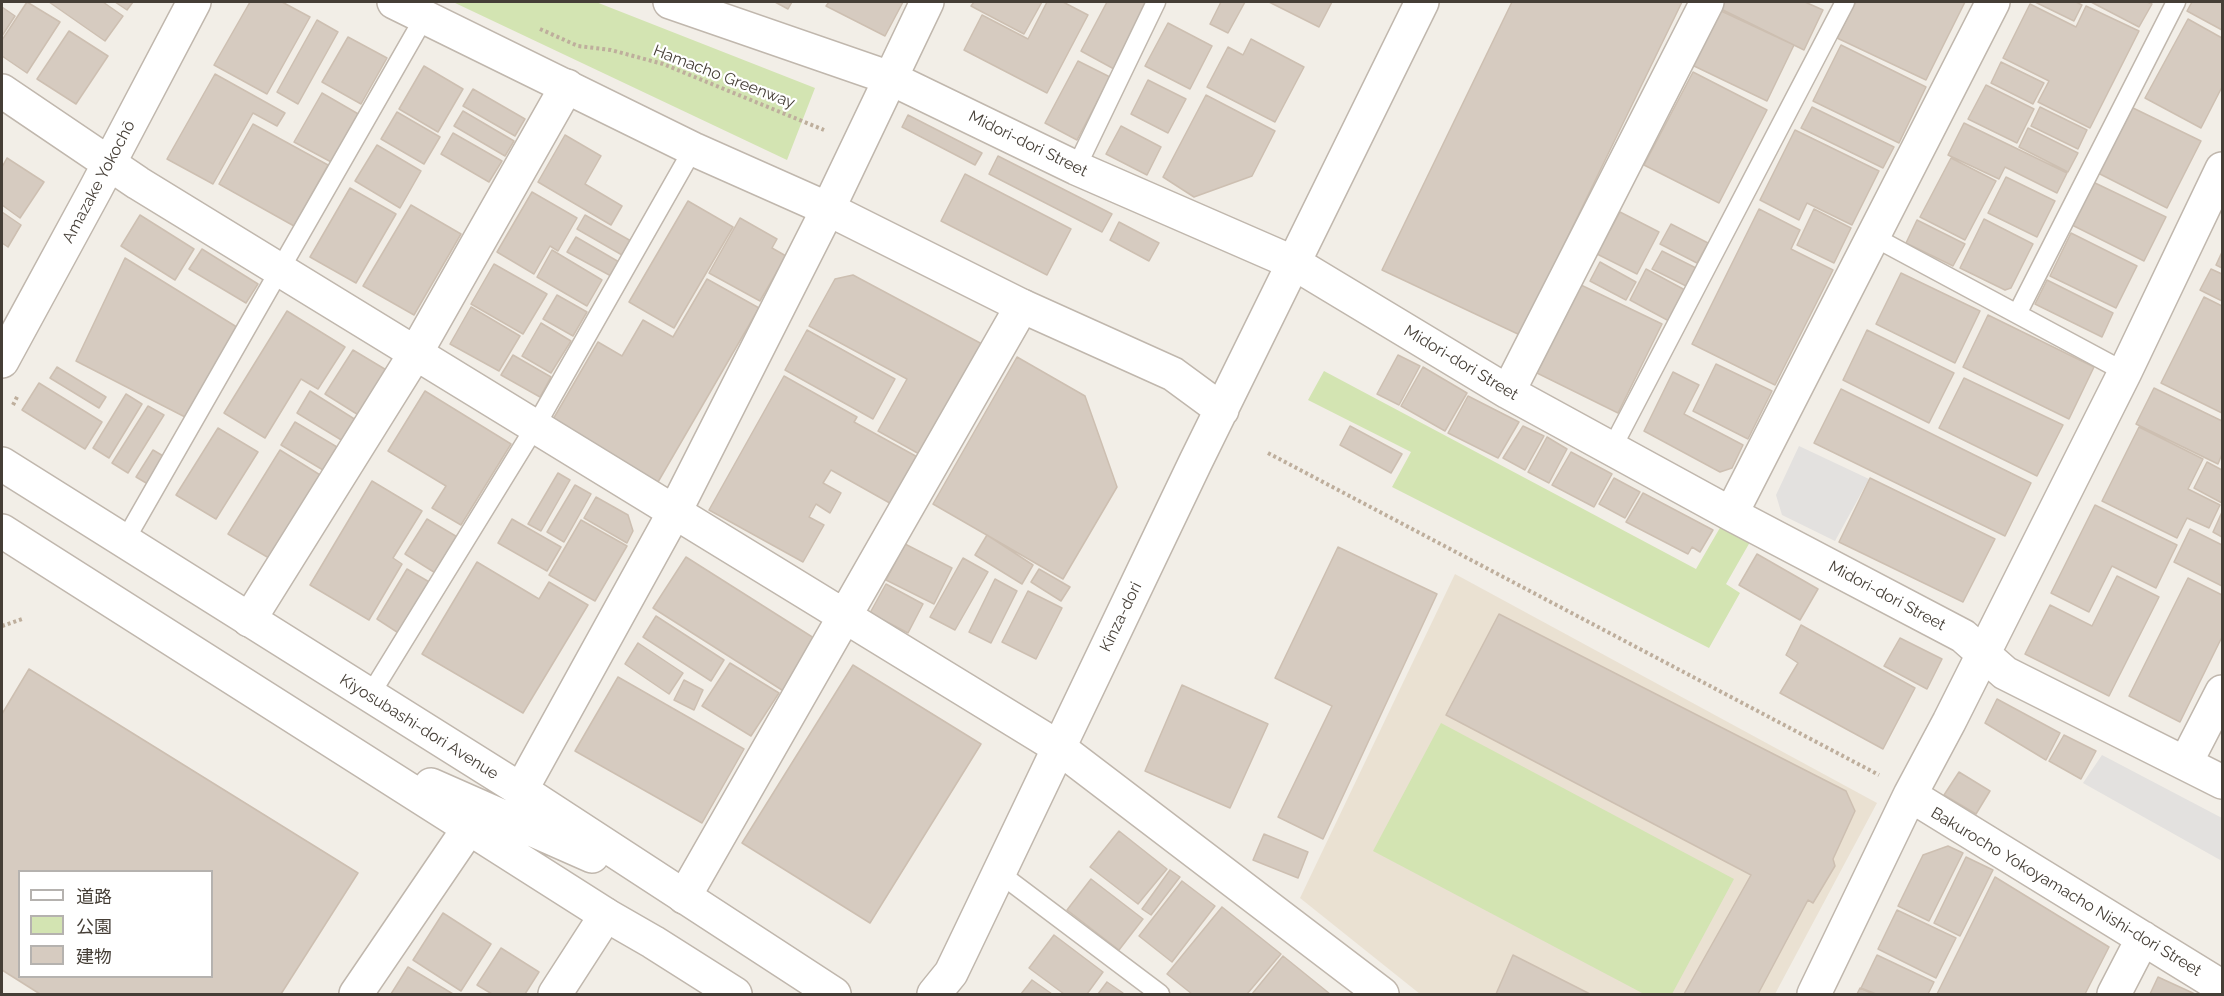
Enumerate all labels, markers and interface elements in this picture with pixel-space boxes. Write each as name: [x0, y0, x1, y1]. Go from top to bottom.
street label: Hamacho Greenway: [650, 41, 798, 113]
street label: Midori-dori Street: [965, 107, 1091, 181]
street label: Amazake Yokochō: [59, 117, 139, 247]
street label: Midori-dori Street: [1400, 321, 1522, 405]
street label: Midori-dori Street: [1825, 557, 1949, 635]
street label: Kinza-dori: [1096, 579, 1146, 655]
street label: Kiyosubashi-dori Avenue: [336, 670, 502, 784]
street label: Bakurocho Yokoyamacho Nishi-dori Street: [1927, 803, 2205, 981]
legend: [18, 870, 213, 978]
text: 道路: [76, 886, 112, 907]
text: 公園: [76, 916, 112, 937]
text: 建物: [76, 946, 112, 967]

